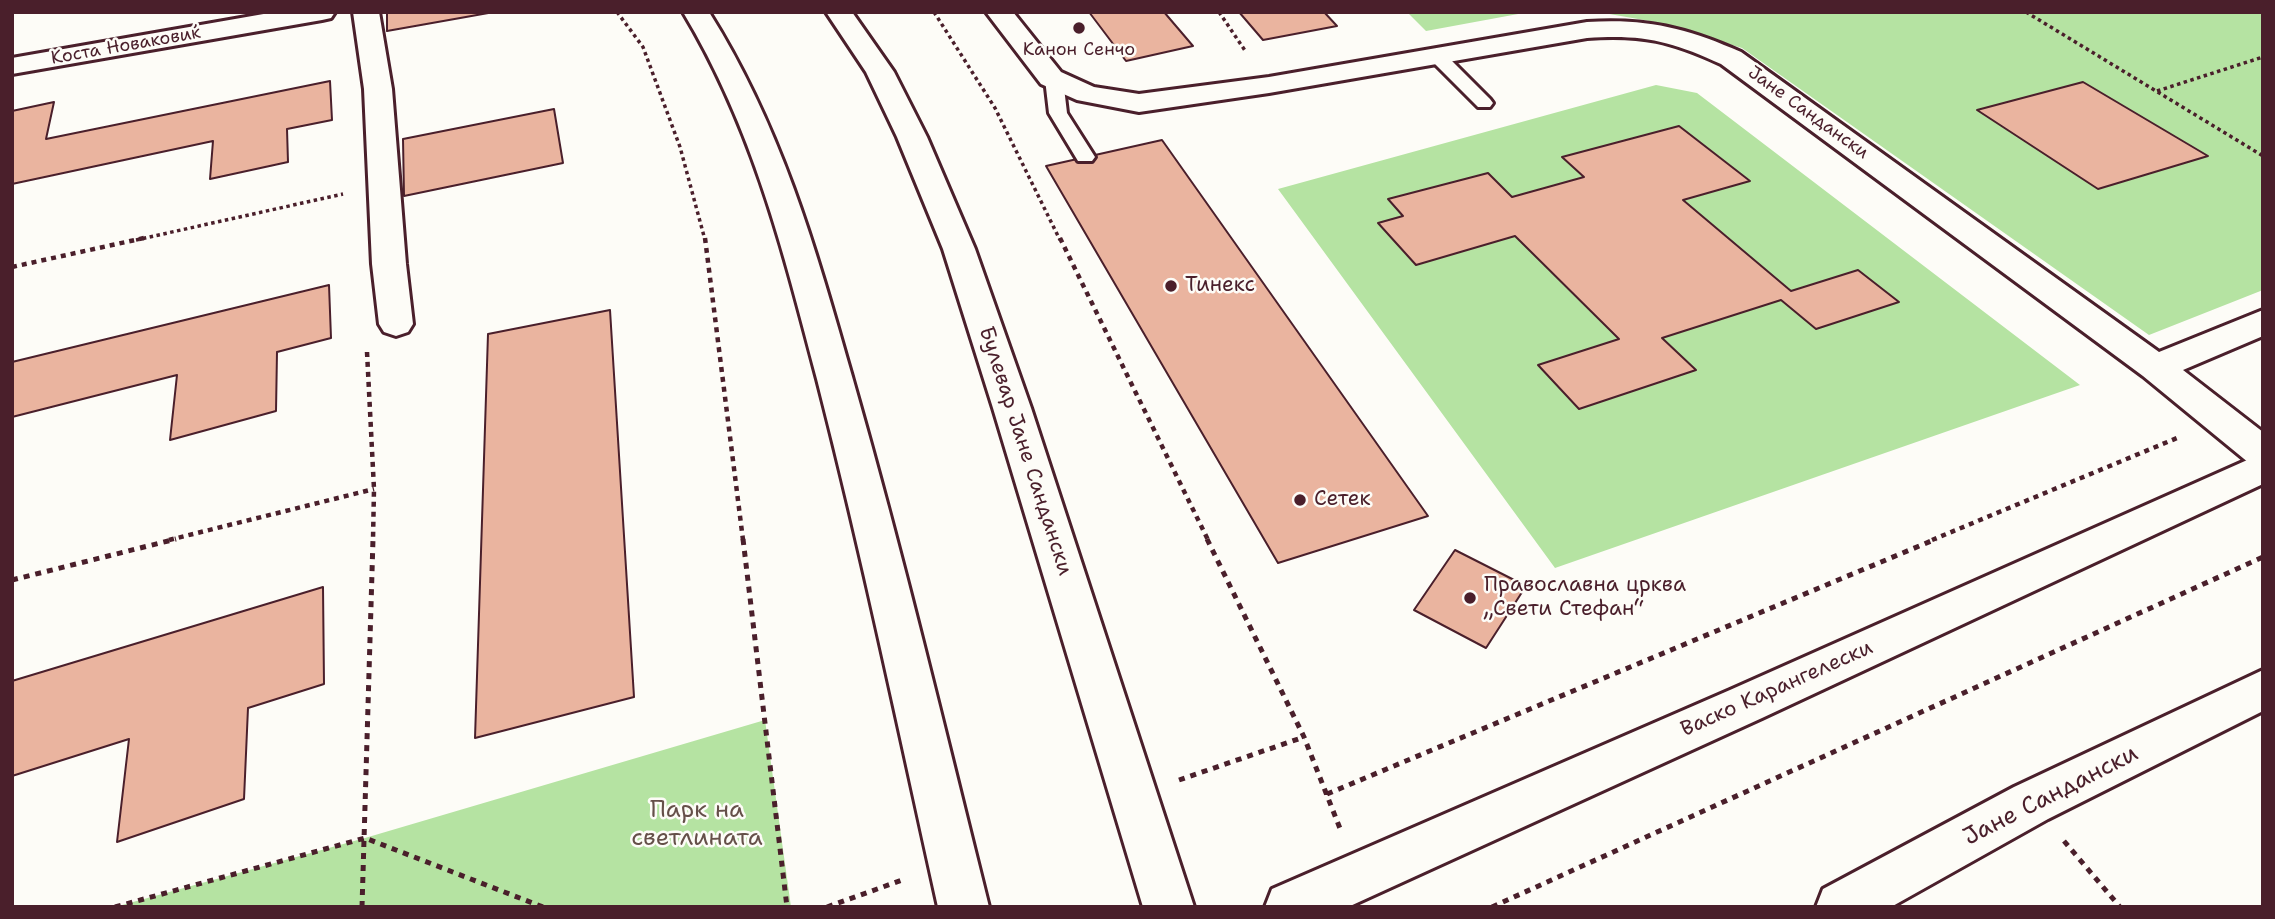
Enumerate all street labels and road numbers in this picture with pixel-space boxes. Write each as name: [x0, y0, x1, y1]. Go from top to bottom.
street label: Коста Новаковиќ: [49, 22, 203, 70]
street label: Јане Сандански: [1743, 62, 1873, 164]
street label: Булевар Јане Сандански: [973, 323, 1077, 579]
street label: Васко Карангелески: [1677, 635, 1877, 743]
street label: Јане Сандански: [1959, 740, 2143, 852]

